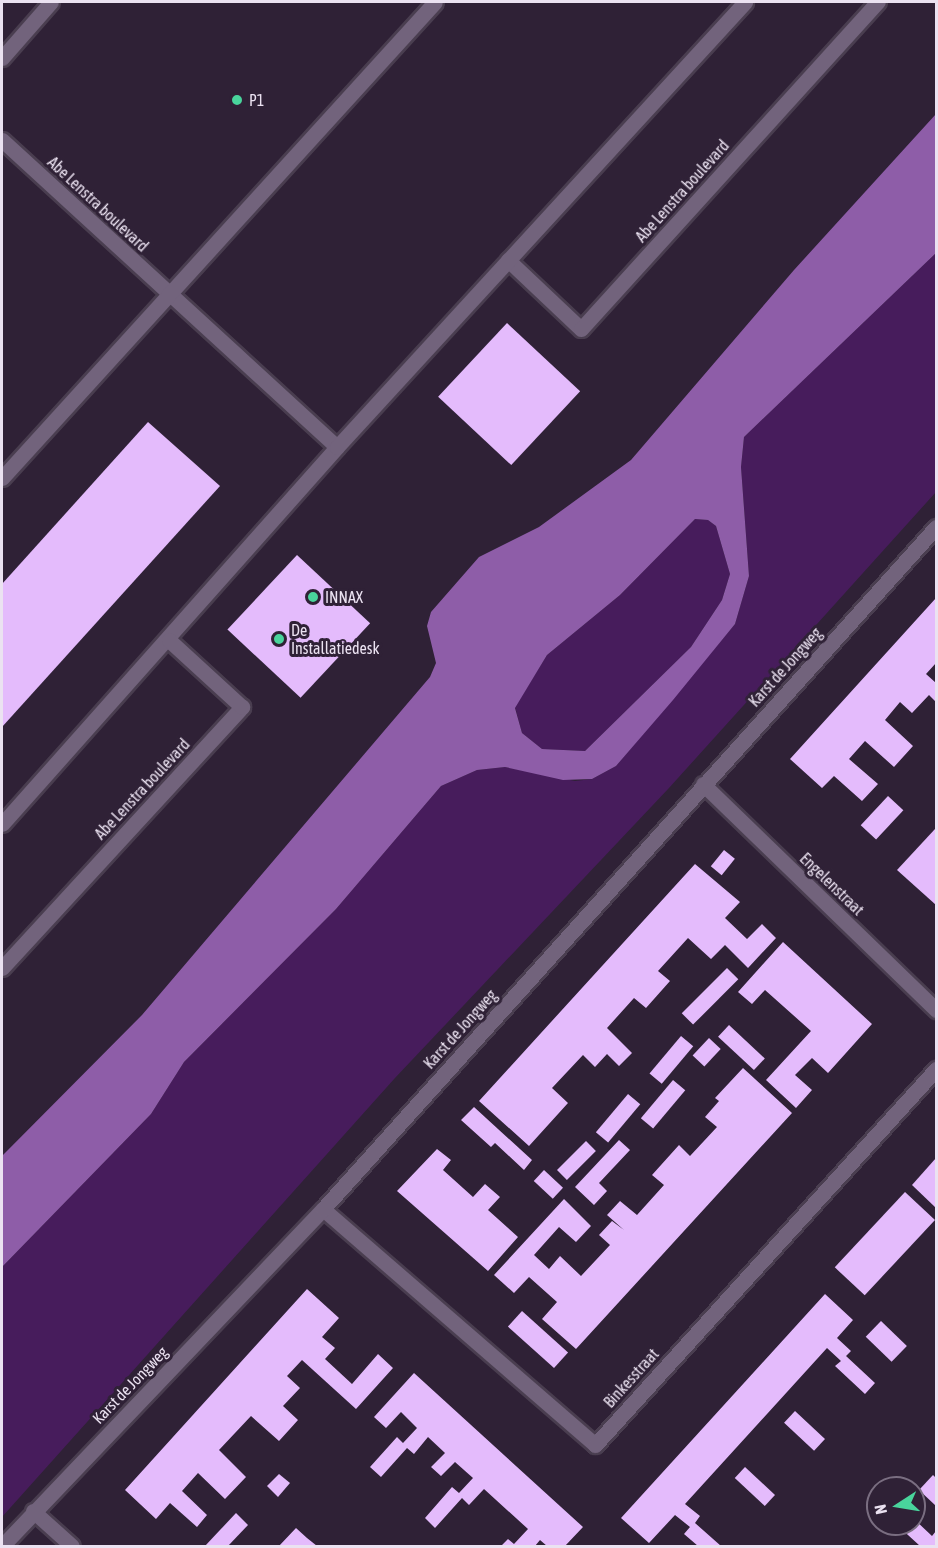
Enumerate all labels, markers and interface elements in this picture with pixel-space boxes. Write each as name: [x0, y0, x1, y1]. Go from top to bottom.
place label: P1: [249, 90, 264, 110]
marker: P1: [230, 93, 244, 107]
street label: Abe Lenstra boulevard: [631, 136, 733, 246]
street label: Abe Lenstra boulevard: [44, 152, 152, 256]
place label: INNAX: [325, 587, 363, 607]
marker: INNAX: [306, 590, 320, 604]
place label: De Installatiedesk: [291, 620, 379, 658]
street label: Karst de Jongweg: [744, 623, 826, 711]
marker: De Installatiedesk: [272, 632, 286, 646]
street label: Abe Lenstra boulevard: [90, 735, 194, 843]
street label: Engelenstraat: [796, 849, 868, 919]
street label: Karst de Jongweg: [419, 985, 501, 1073]
street label: Karst de Jongweg: [88, 1342, 172, 1428]
street label: Binkesstraat: [600, 1345, 662, 1411]
north arrow: [866, 1476, 926, 1536]
text: N: [871, 1503, 890, 1516]

